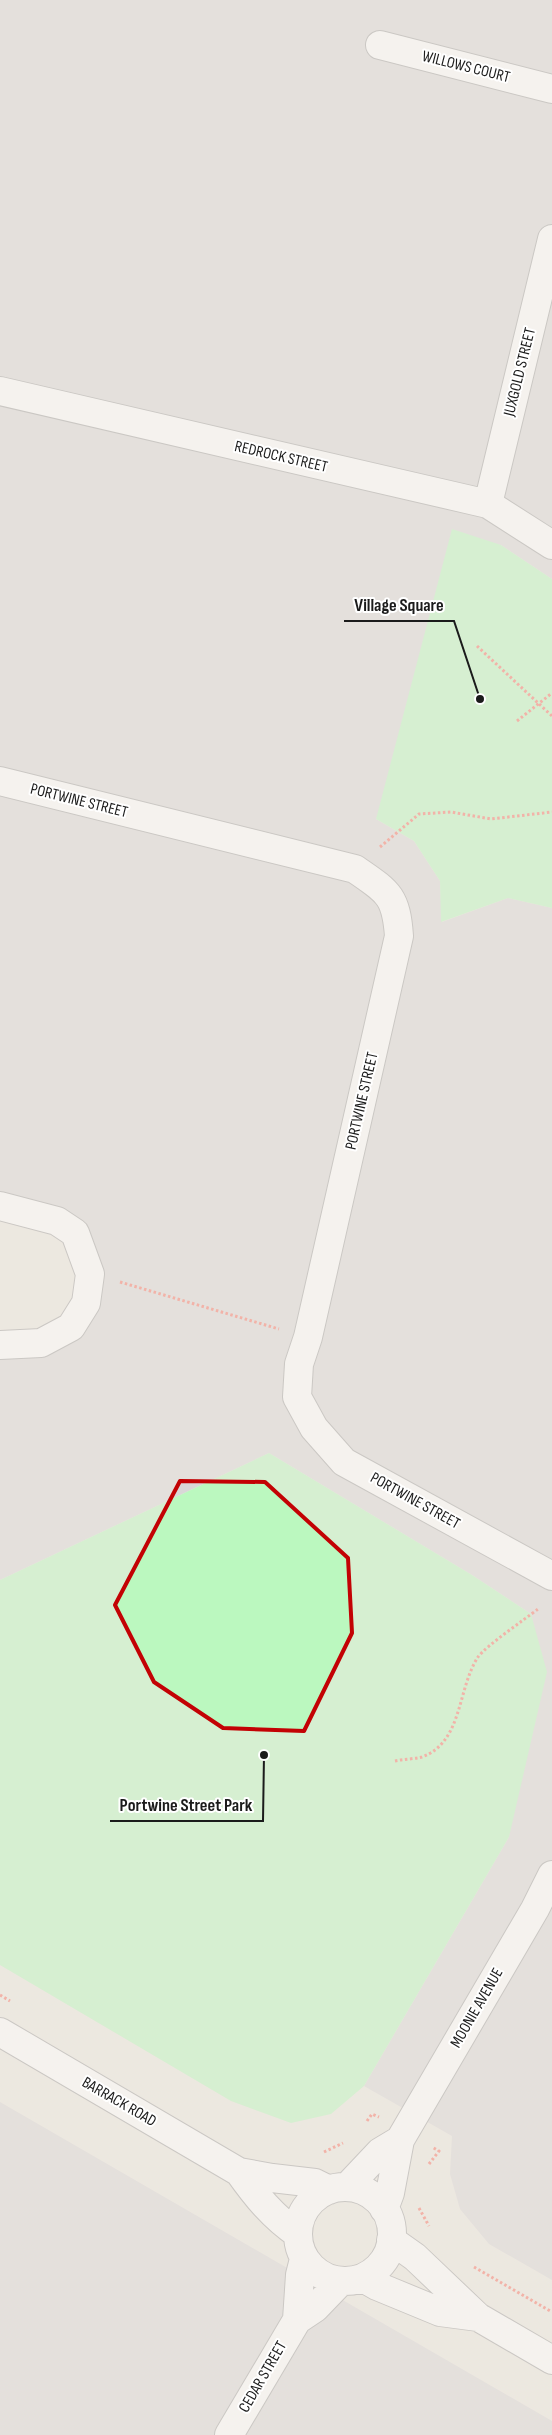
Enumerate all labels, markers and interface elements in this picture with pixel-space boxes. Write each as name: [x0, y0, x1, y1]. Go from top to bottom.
street label: WILLOWS COURT: [420, 47, 512, 87]
street label: JUXGOLD STREET: [500, 325, 540, 419]
street label: REDROCK STREET: [233, 437, 330, 477]
callout: Village Square: [344, 588, 454, 621]
text: Village Square: [354, 595, 444, 616]
street label: PORTWINE STREET: [28, 780, 130, 822]
street label: PORTWINE STREET: [342, 1050, 383, 1152]
street label: PORTWINE STREET: [367, 1469, 464, 1534]
callout: Portwine Street Park: [110, 1788, 263, 1821]
text: Portwine Street Park: [120, 1795, 253, 1816]
street label: MOONIE AVENUE: [447, 1965, 507, 2051]
street label: BARRACK ROAD: [78, 2073, 160, 2131]
street label: CEDAR STREET: [235, 2338, 291, 2416]

